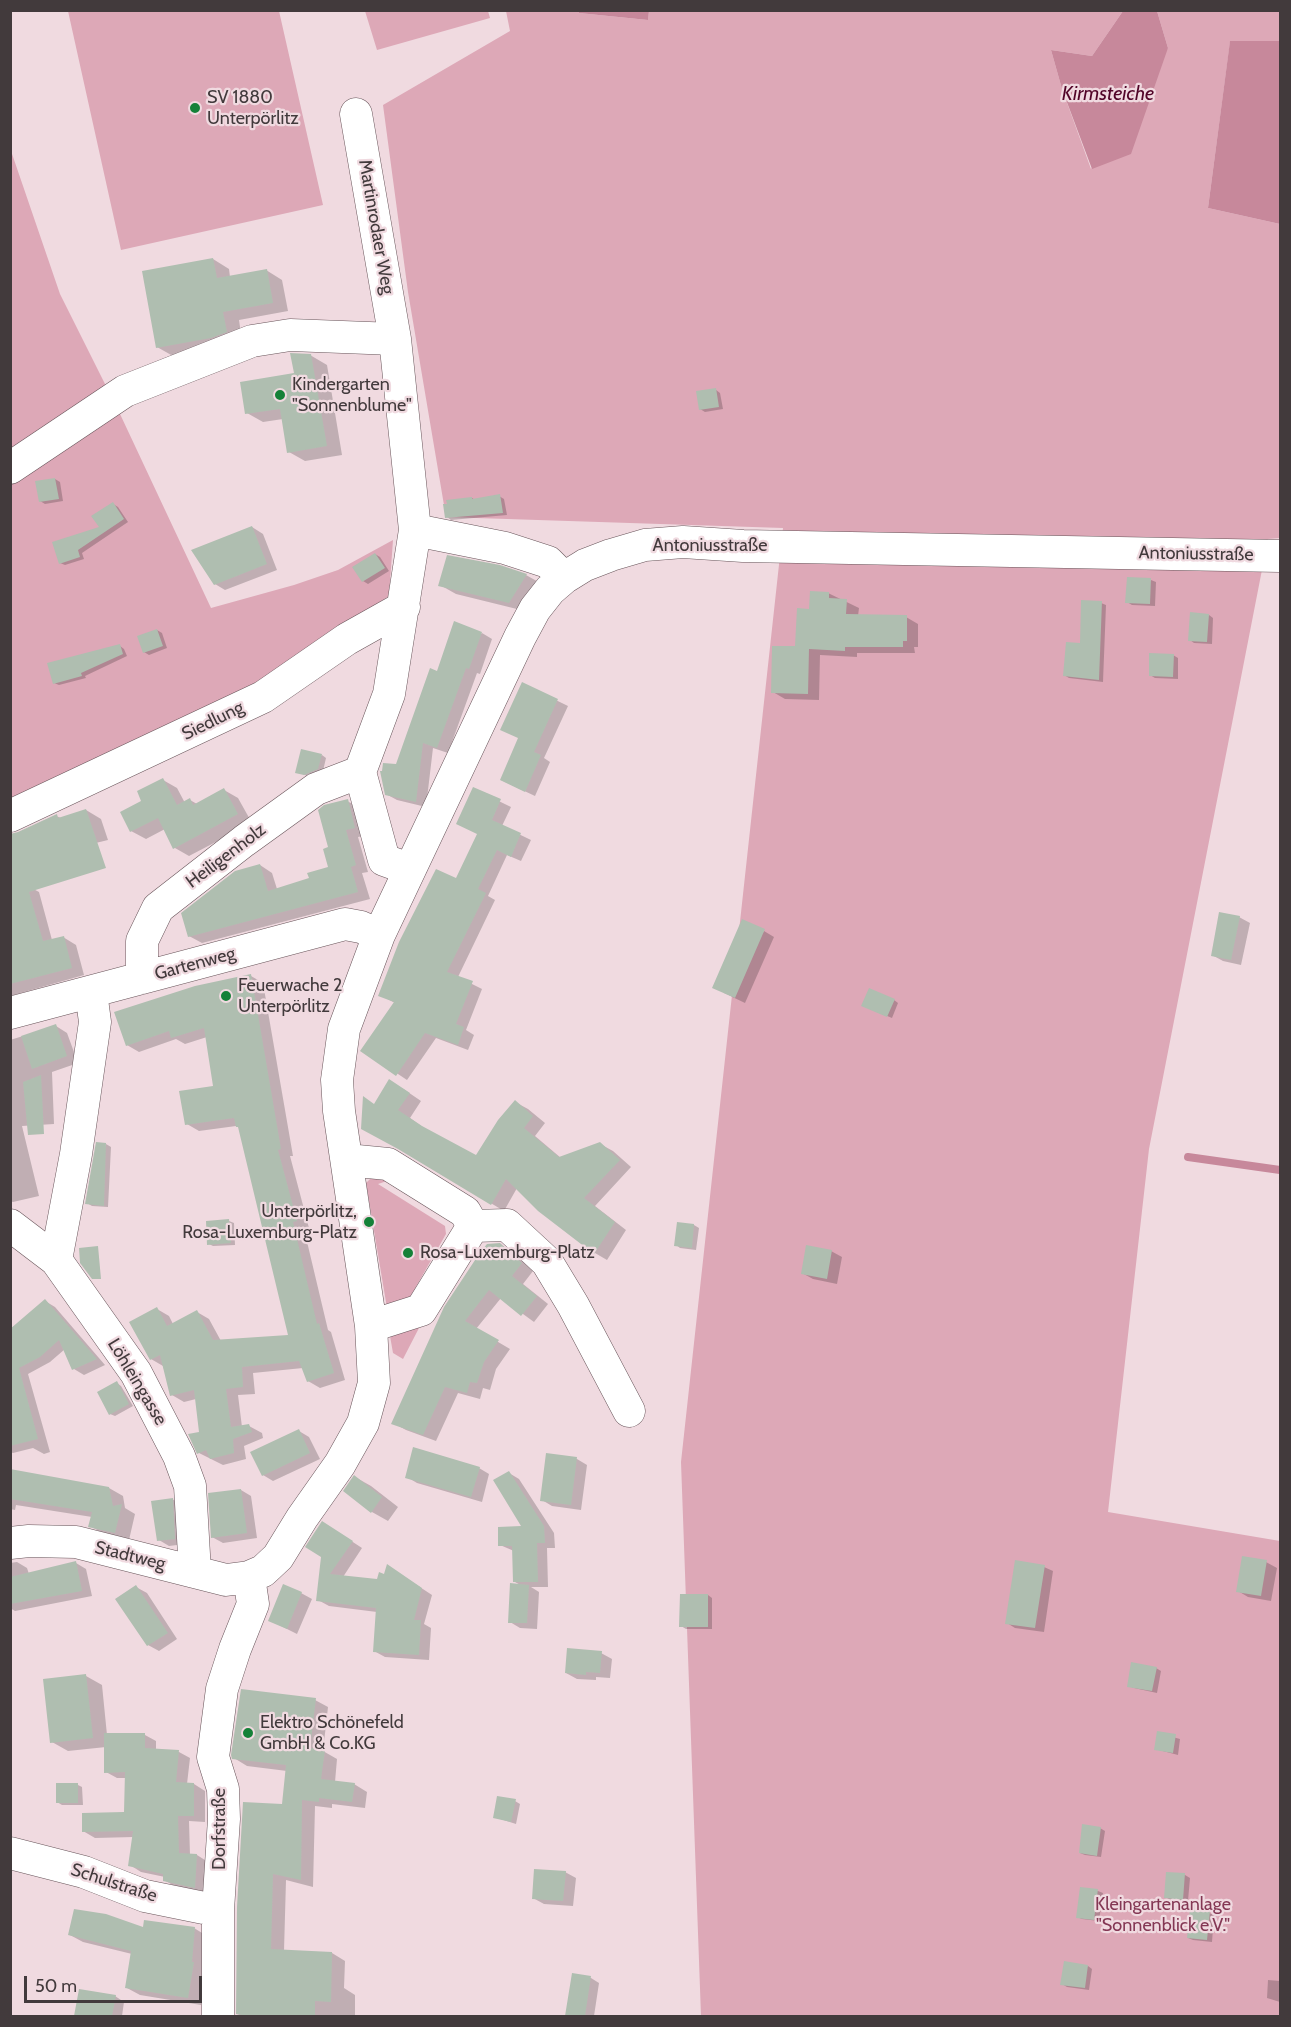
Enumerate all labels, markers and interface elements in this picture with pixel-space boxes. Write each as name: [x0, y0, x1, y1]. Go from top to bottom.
water label: Kirmsteiche: [1062, 82, 1154, 106]
place label: SV 1880 Unterpörlitz: [207, 87, 299, 130]
marker: SV 1880 Unterpörlitz: [188, 101, 202, 115]
street label: Martinrodaer Weg: [354, 158, 398, 296]
place label: Kindergarten "Sonnenblume": [292, 374, 412, 416]
marker: Kindergarten "Sonnenblume": [273, 388, 287, 402]
street label: Antoniusstraße: [653, 535, 767, 557]
street label: Antoniusstraße: [1138, 542, 1254, 566]
street label: Siedlung: [179, 697, 247, 745]
street label: Heiligenholz: [182, 819, 270, 893]
street label: Gartenweg: [152, 943, 238, 985]
place label: Feuerwache 2 Unterpörlitz: [238, 975, 342, 1018]
marker: Feuerwache 2 Unterpörlitz: [219, 989, 233, 1003]
place label: Unterpörlitz, Rosa-Luxemburg-Platz: [182, 1201, 357, 1244]
marker: Unterpörlitz, Rosa-Luxemburg-Platz: [362, 1215, 376, 1229]
place label: Rosa-Luxemburg-Platz: [420, 1242, 595, 1264]
marker: Rosa-Luxemburg-Platz: [401, 1246, 415, 1260]
street label: Löhleingasse: [103, 1335, 171, 1429]
street label: Stadtweg: [92, 1537, 168, 1575]
place label: Elektro Schönefeld GmbH & Co.KG: [260, 1712, 404, 1754]
marker: Elektro Schönefeld GmbH & Co.KG: [241, 1726, 255, 1740]
street label: Dorfstraße: [209, 1788, 231, 1870]
street label: Schulstraße: [68, 1859, 160, 1907]
park label: Kleingartenanlage "Sonnenblick e.V.": [1095, 1894, 1231, 1936]
scale bar: [27, 1964, 206, 2002]
text: 50 m: [35, 1975, 77, 1997]

